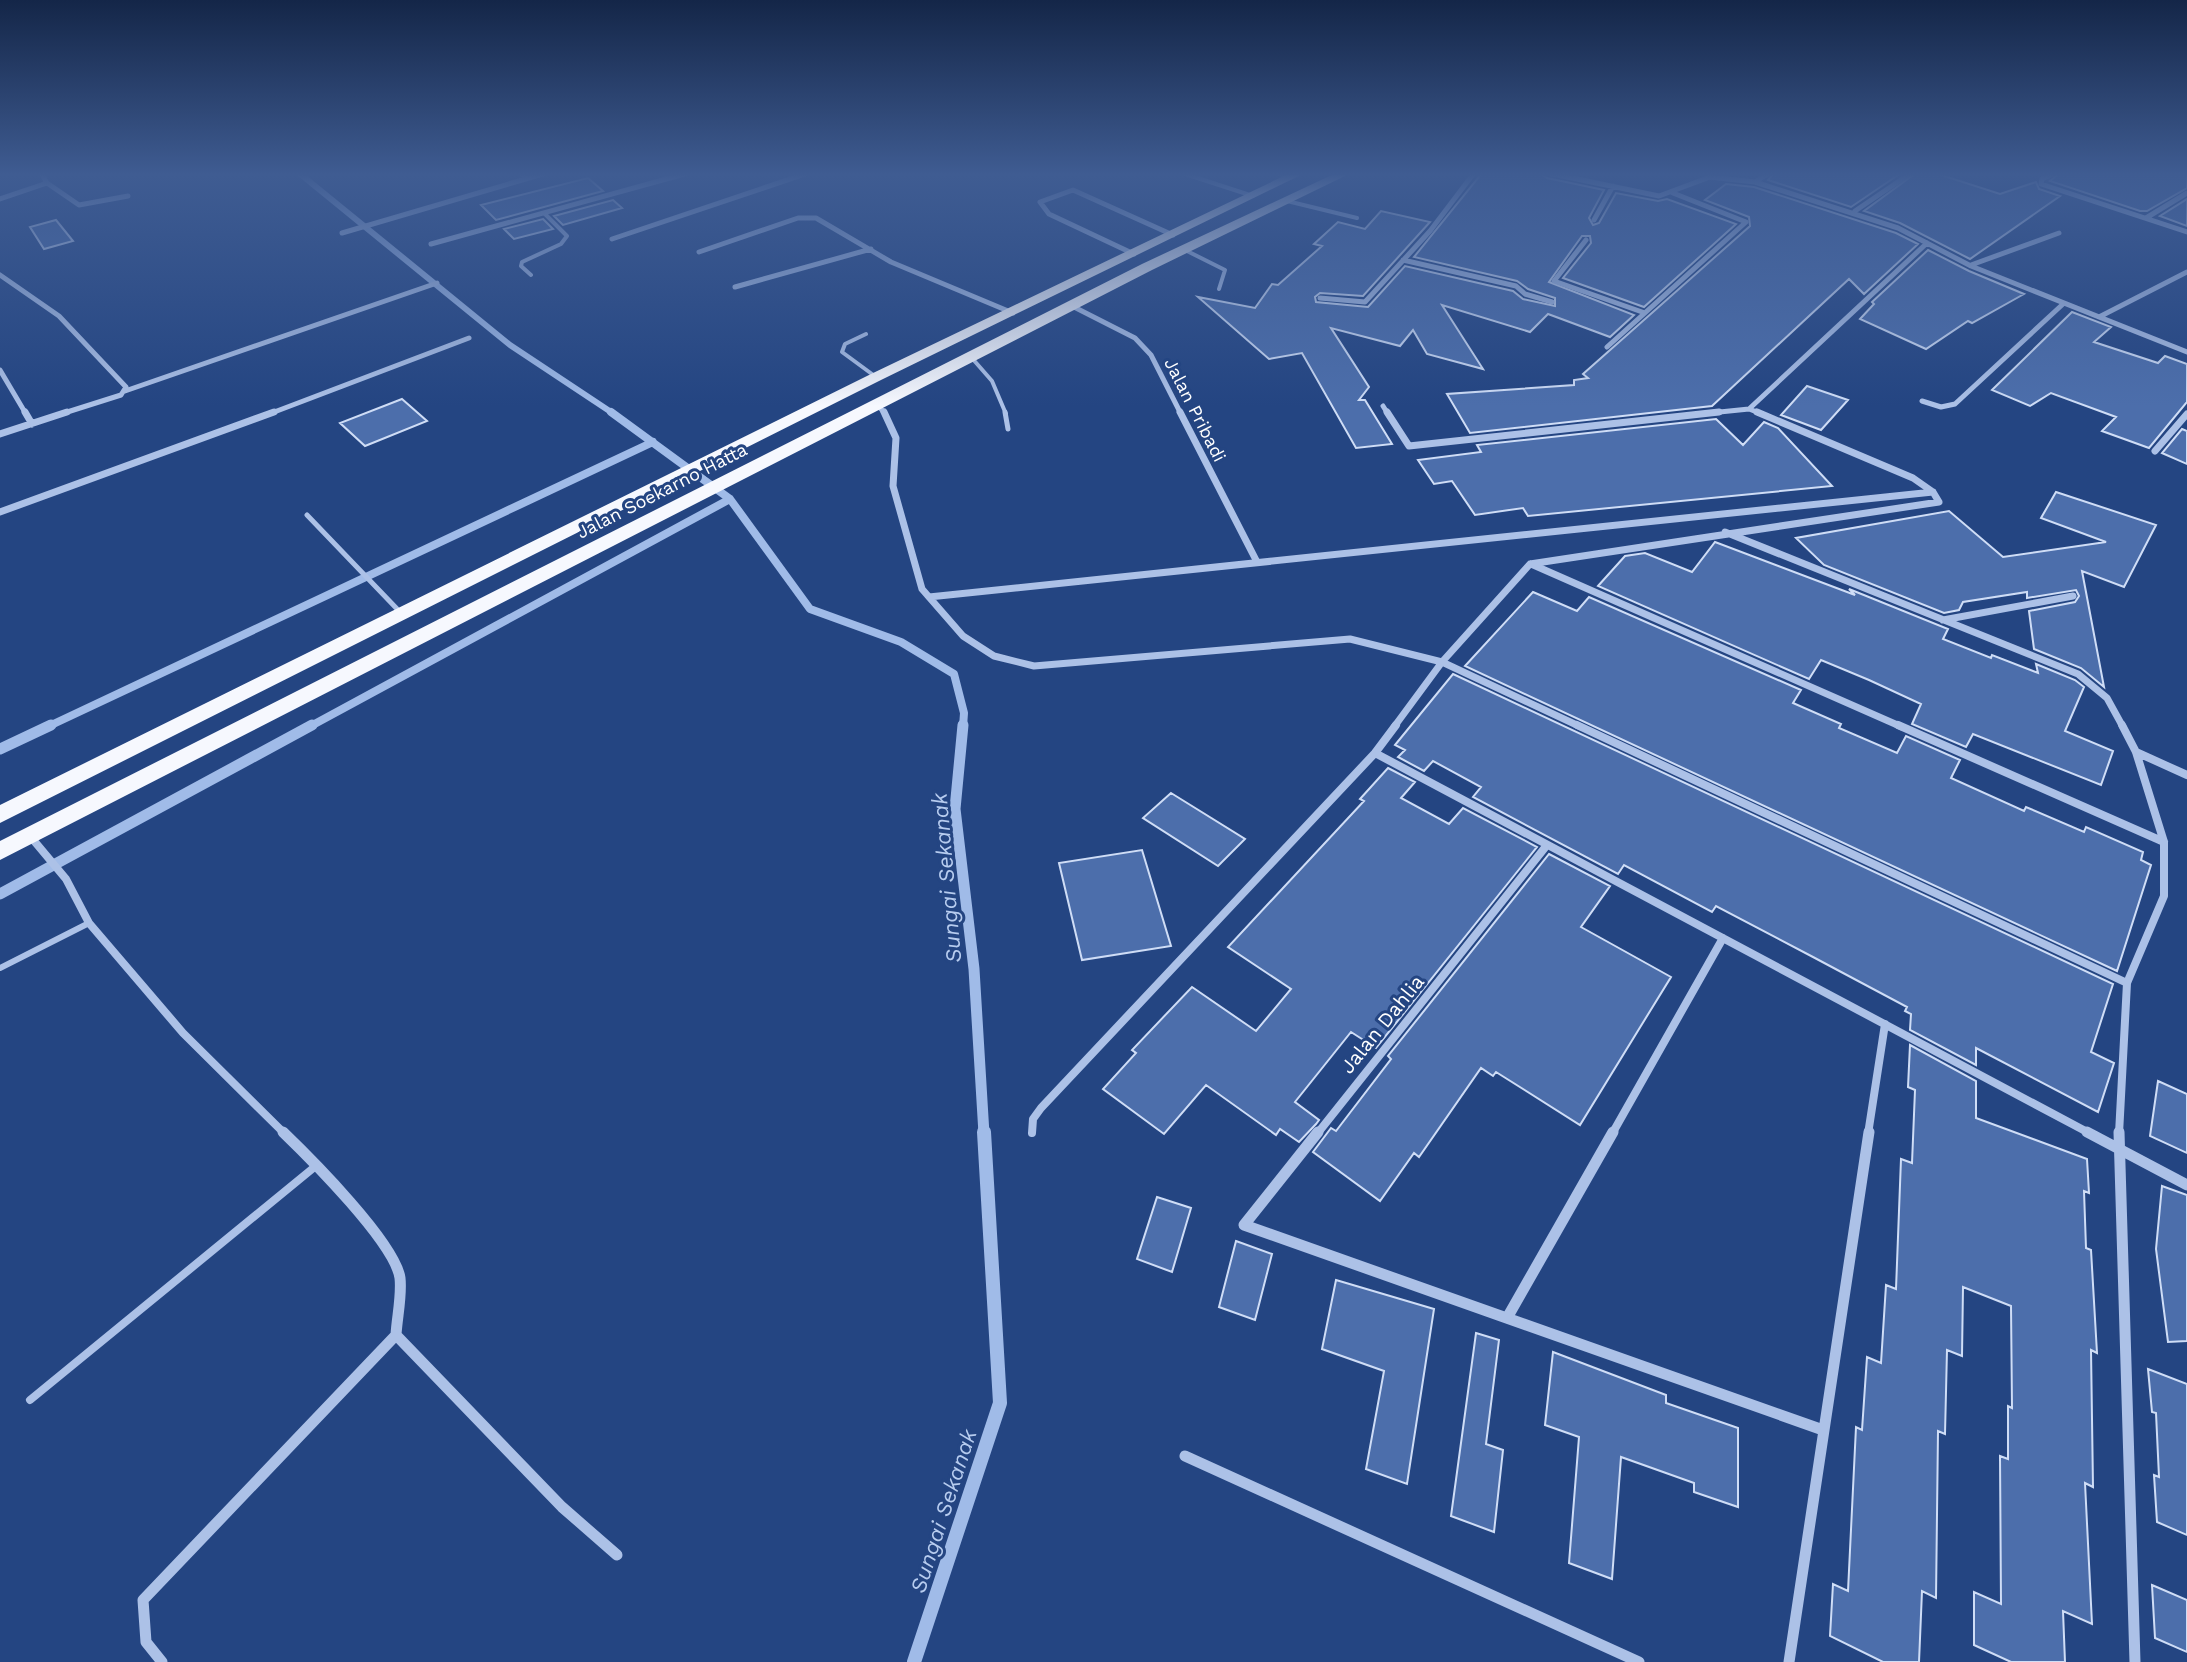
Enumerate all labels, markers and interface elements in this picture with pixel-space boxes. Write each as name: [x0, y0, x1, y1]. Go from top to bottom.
street label: Jalan Pribadi: [1160, 354, 1231, 465]
street label: Jalan Soekarno Hatta: [573, 438, 750, 543]
water label: Sungai Sekanak: [927, 791, 966, 964]
street label: Jalan Dahlia: [1335, 970, 1429, 1078]
water label: Sungai Sekanak: [905, 1425, 982, 1596]

